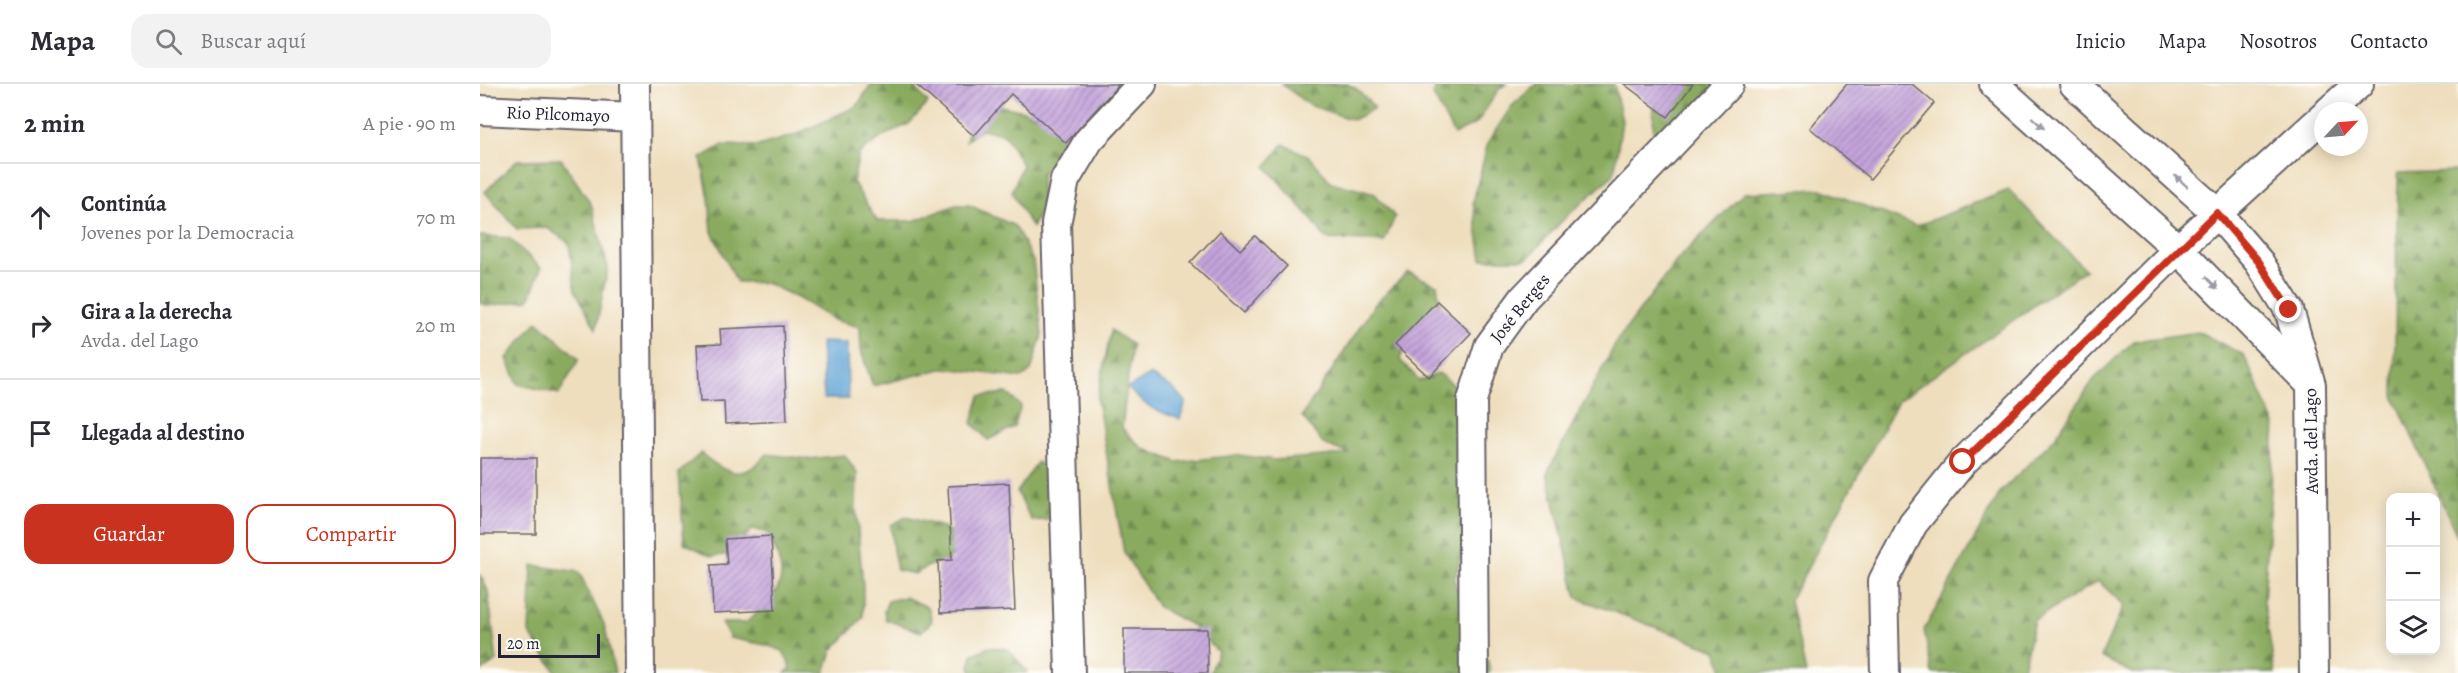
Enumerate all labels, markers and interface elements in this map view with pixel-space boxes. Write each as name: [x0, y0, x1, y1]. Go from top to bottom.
search box: [131, 14, 551, 68]
text: Mapa: [30, 22, 95, 60]
icon: search: [152, 25, 185, 58]
text: Buscar aquí: [200, 26, 306, 56]
text: Inicio: [2075, 27, 2125, 55]
text: Mapa: [2158, 27, 2207, 55]
text: Nosotros: [2240, 27, 2317, 55]
text: Contacto: [2350, 27, 2428, 55]
street label: Rio Pilcomayo: [506, 100, 610, 128]
north arrow: [2314, 102, 2368, 156]
text: 2 min: [24, 106, 85, 141]
text: A pie · 90 m: [363, 110, 456, 137]
one-way arrow: [2030, 116, 2045, 129]
one-way arrow: [2174, 174, 2189, 188]
text: Continúa: [81, 189, 167, 219]
icon: ahead: [24, 201, 57, 234]
text: 70 m: [416, 204, 456, 231]
text: Jovenes por la Democracia: [81, 219, 294, 246]
street label: José Berges: [1485, 268, 1555, 348]
one-way arrow: [2205, 276, 2219, 290]
route end: [2275, 296, 2301, 322]
text: Gira a la derecha: [81, 297, 232, 327]
icon: right: [24, 309, 57, 342]
text: 20 m: [415, 312, 456, 339]
text: Avda. del Lago: [81, 327, 199, 354]
street label: Avda. del Lago: [2298, 388, 2324, 495]
icon: arrive: [24, 417, 57, 450]
text: Llegada al destino: [81, 418, 245, 448]
route start: [1949, 448, 1975, 474]
map controls: [2386, 493, 2440, 655]
button: +: [2386, 493, 2440, 547]
button: Guardar: [24, 504, 234, 564]
button: Compartir: [246, 504, 456, 564]
button: −: [2386, 547, 2440, 601]
button: layers: [2386, 601, 2440, 655]
scale bar: [498, 631, 600, 658]
text: 20 m: [507, 633, 540, 655]

